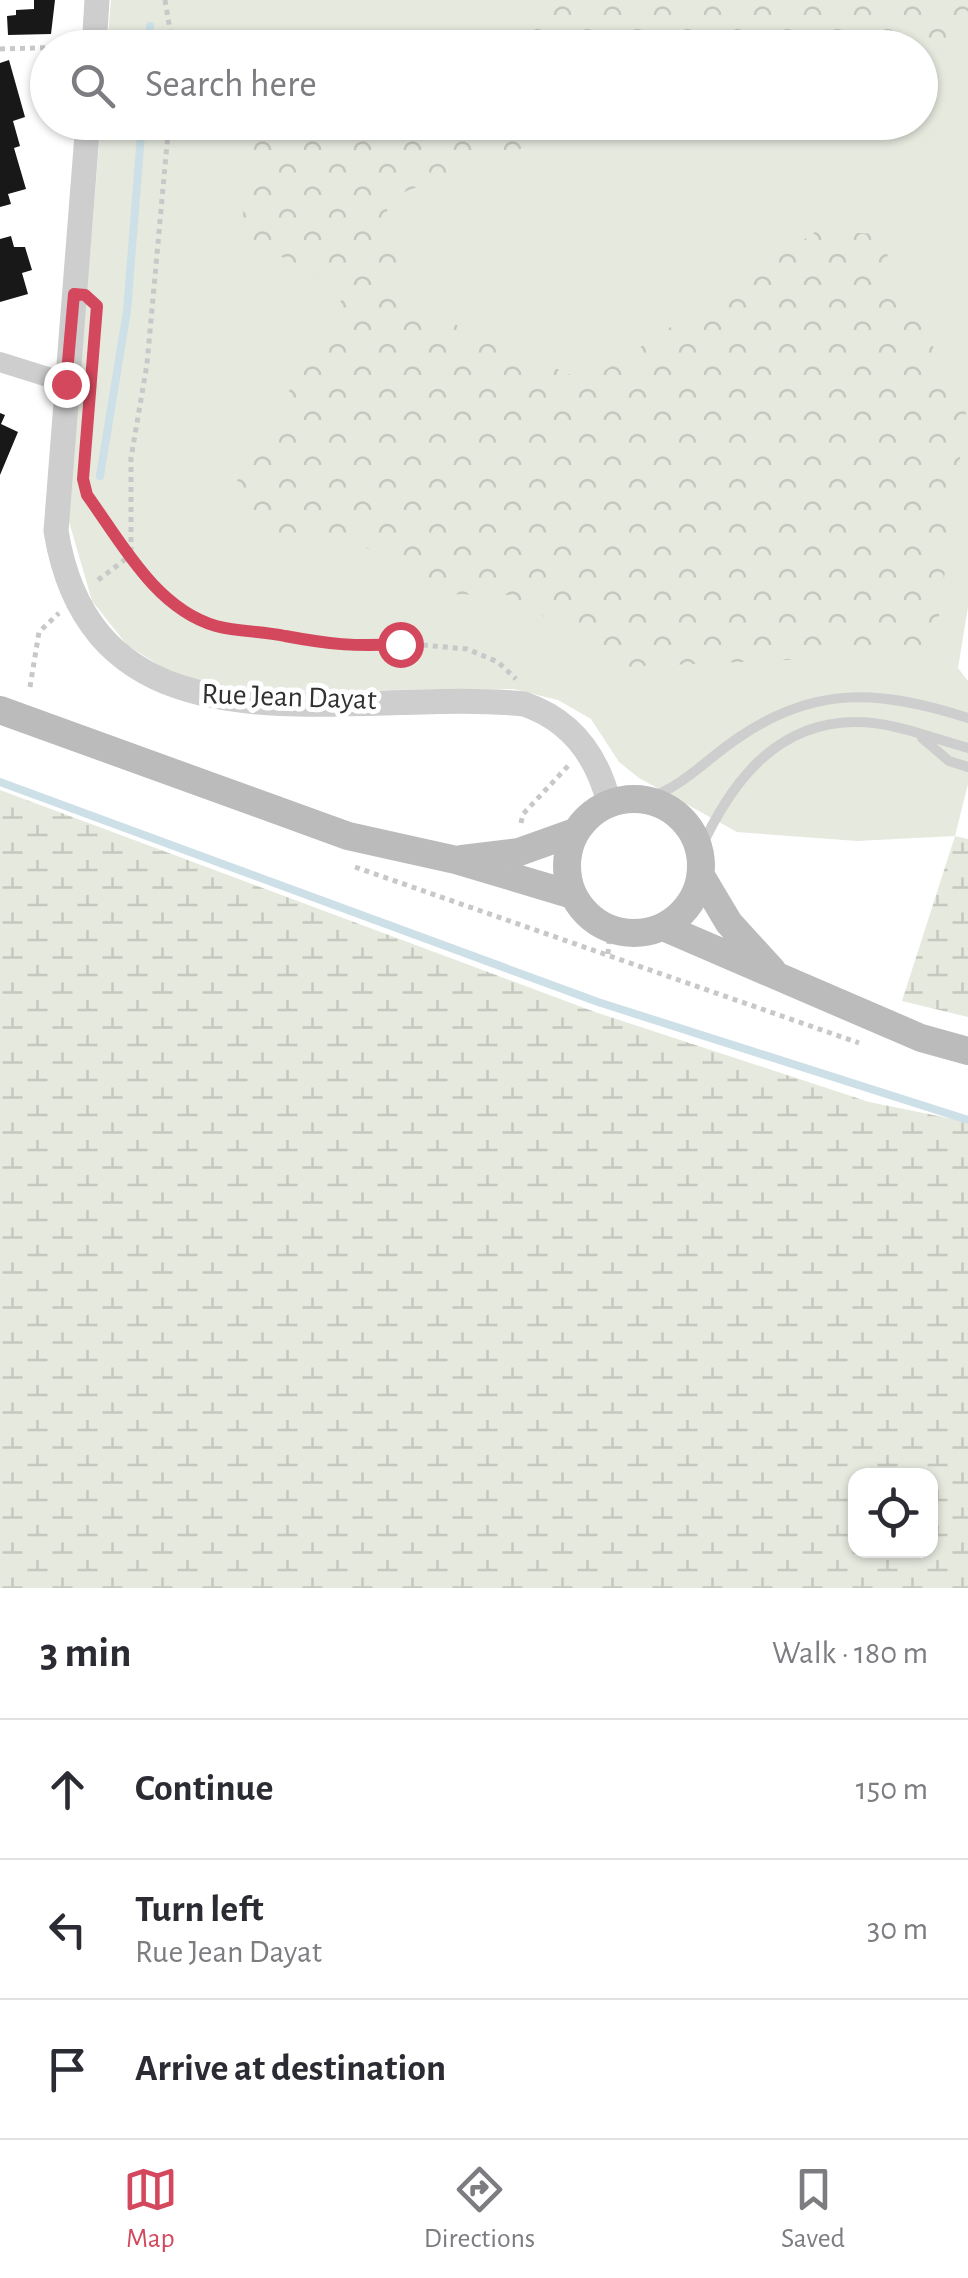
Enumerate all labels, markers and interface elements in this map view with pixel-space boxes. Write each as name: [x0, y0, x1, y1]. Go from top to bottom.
search box: [30, 30, 938, 140]
icon: search: [65, 58, 120, 113]
text: Search here: [145, 66, 317, 104]
route end: [44, 362, 90, 408]
route start: [378, 622, 424, 668]
street label: Rue Jean Dayat: [201, 679, 378, 715]
map controls: [848, 1468, 938, 1558]
button: locate: [848, 1468, 938, 1558]
text: 3 min: [40, 1632, 132, 1674]
text: Walk · 180 m: [772, 1637, 928, 1669]
icon: ahead: [40, 1762, 95, 1817]
text: Continue: [135, 1770, 273, 1808]
text: 150 m: [856, 1773, 928, 1805]
text: Turn left: [135, 1891, 263, 1929]
icon: left: [40, 1902, 95, 1957]
text: 30 m: [867, 1913, 928, 1945]
text: Rue Jean Dayat: [135, 1936, 322, 1968]
icon: arrive: [40, 2042, 95, 2097]
text: Arrive at destination: [135, 2050, 446, 2088]
tab: Map: [123, 2162, 178, 2256]
tab: Directions: [424, 2162, 535, 2256]
tab: Saved: [781, 2162, 845, 2256]

